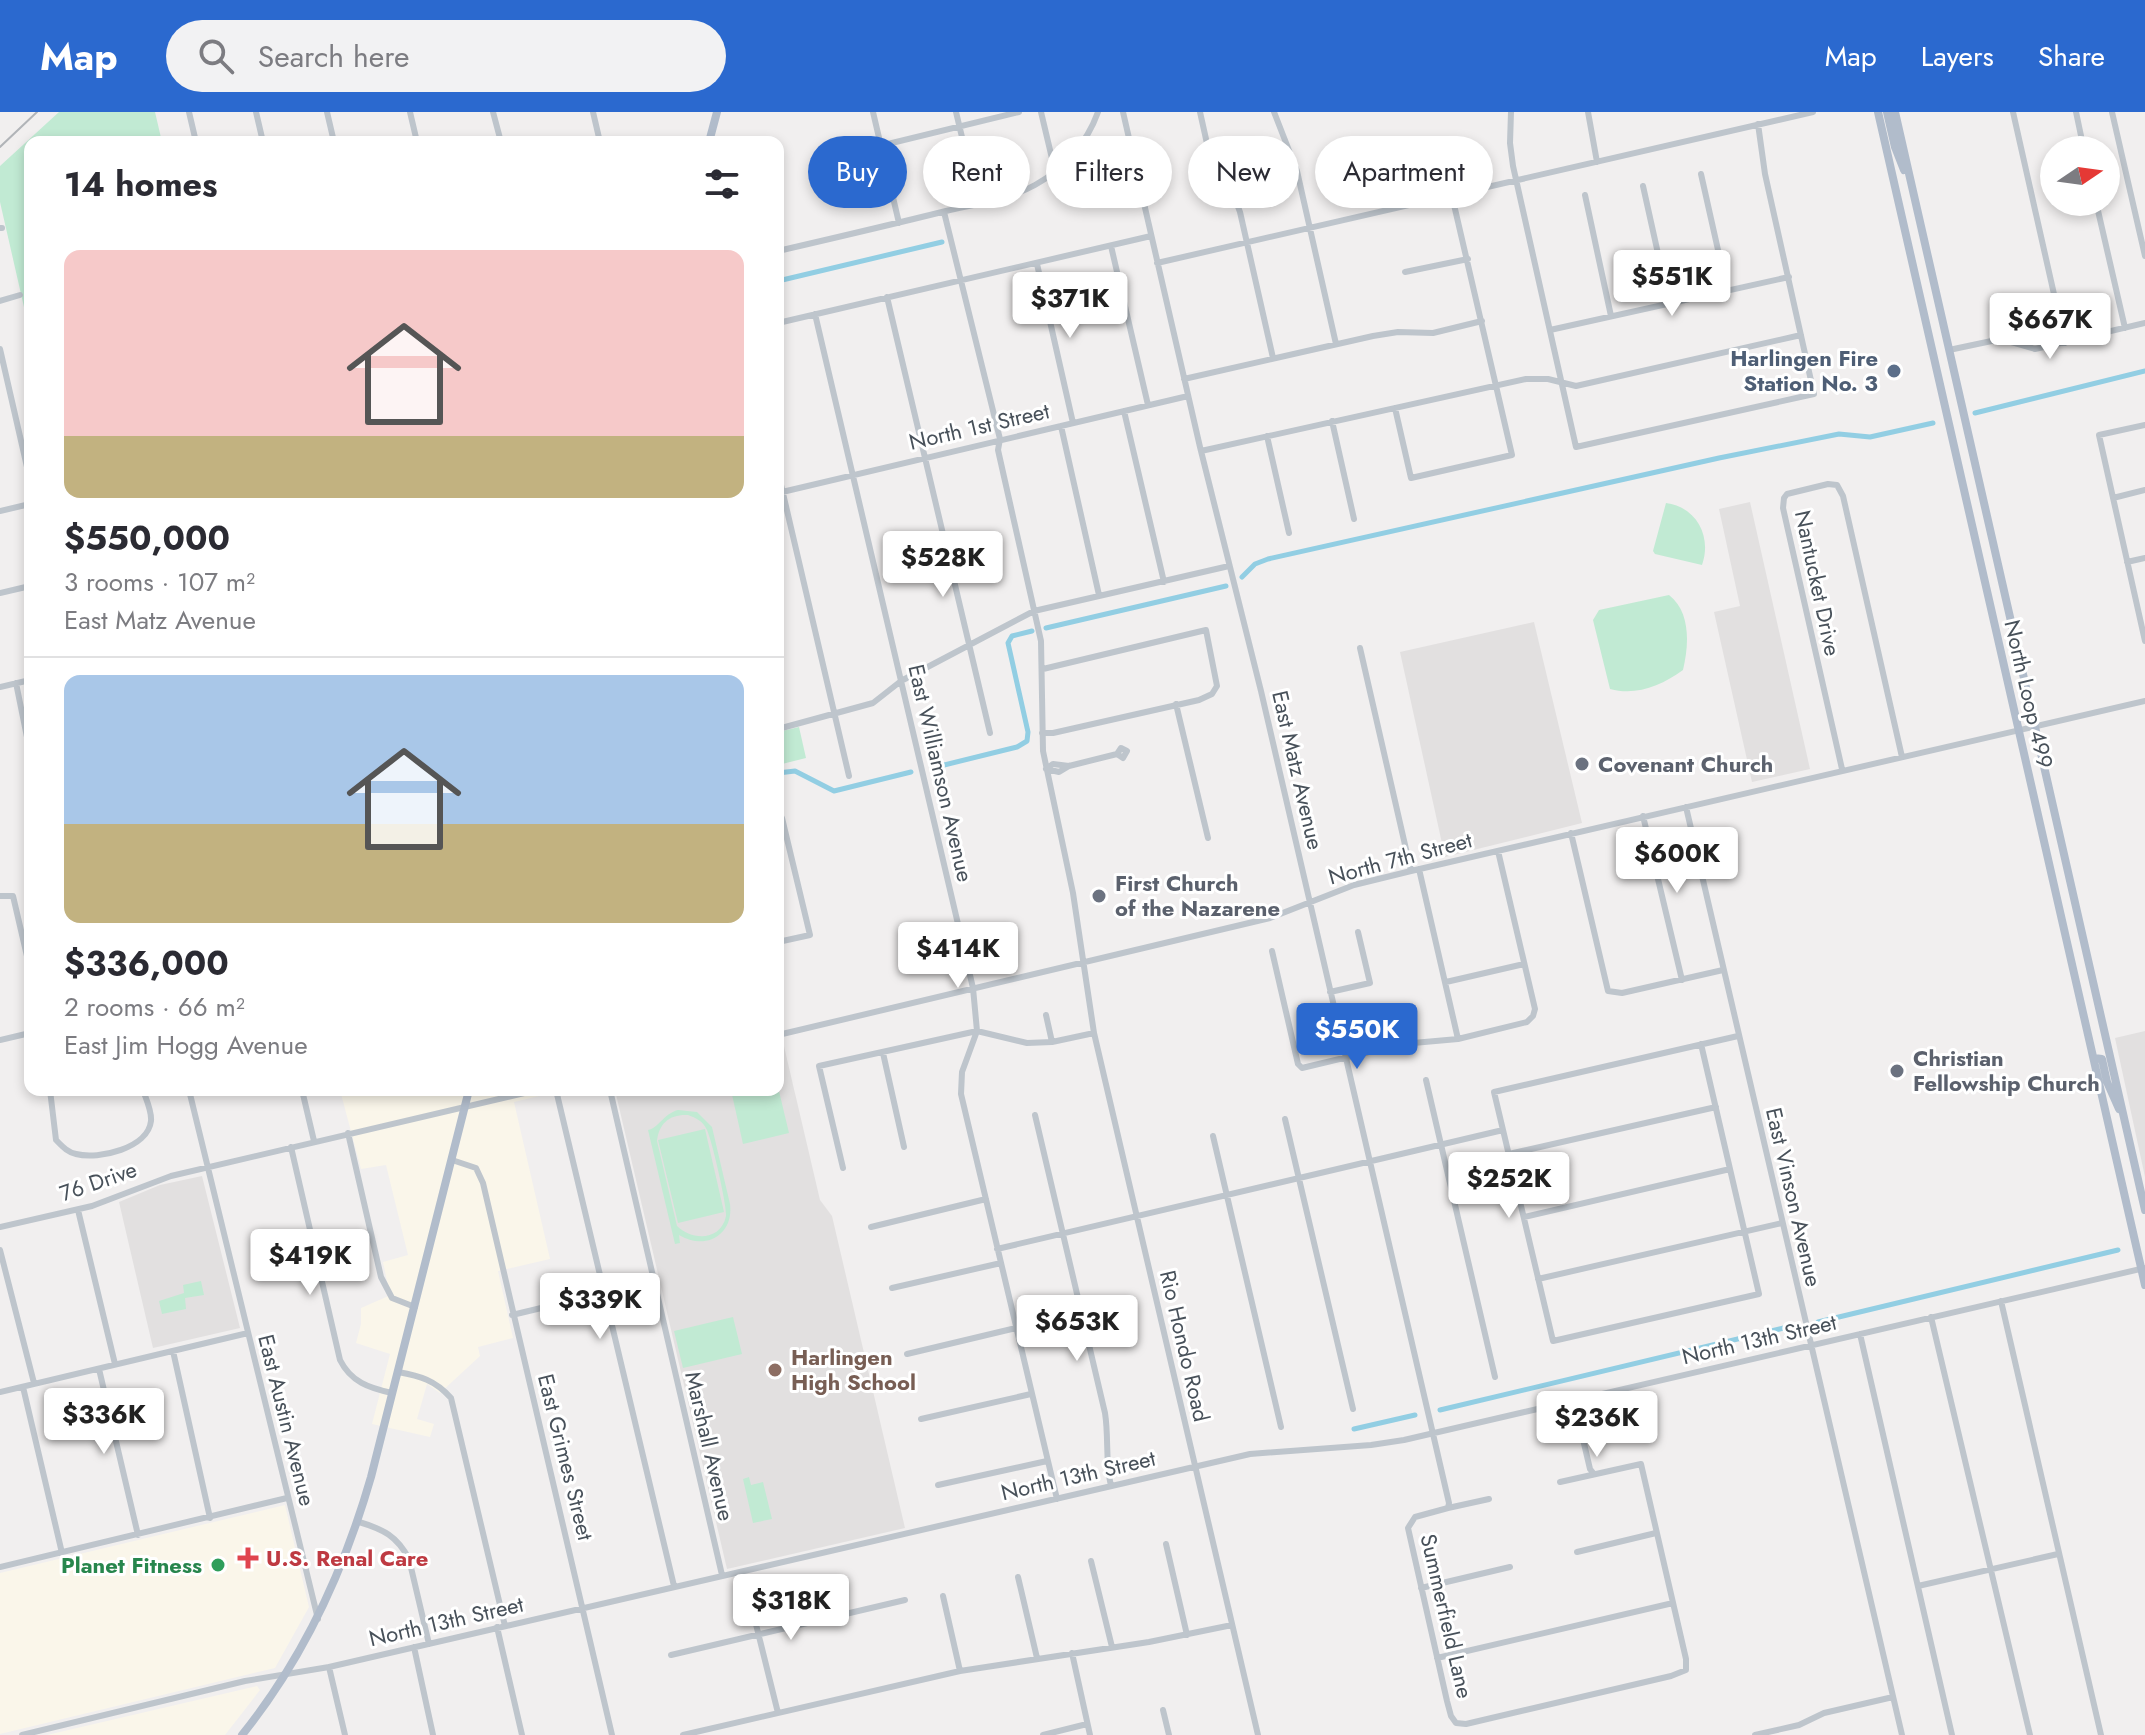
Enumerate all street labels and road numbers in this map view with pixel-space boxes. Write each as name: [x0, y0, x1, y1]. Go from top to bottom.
street label: North 1st Street: [906, 394, 1053, 458]
street label: Nantucket Drive: [1787, 507, 1849, 659]
street label: North Loop 499: [1996, 617, 2062, 771]
street label: East Williamson Avenue: [900, 661, 982, 885]
street label: East Matz Avenue: [1264, 687, 1332, 853]
street label: North 7th Street: [1325, 823, 1476, 893]
street label: East Vinson Avenue: [1758, 1104, 1830, 1290]
street label: 76 Drive: [55, 1153, 141, 1209]
street label: Rio Hondo Road: [1152, 1267, 1218, 1425]
street label: North 13th Street: [1678, 1305, 1840, 1372]
street label: East Austin Avenue: [250, 1331, 324, 1509]
street label: Marshall Avenue: [677, 1368, 743, 1524]
street label: East Grimes Street: [530, 1371, 602, 1544]
street label: North 13th Street: [997, 1441, 1159, 1508]
street label: Summerfield Lane: [1413, 1531, 1481, 1701]
street label: North 13th Street: [365, 1587, 527, 1654]

